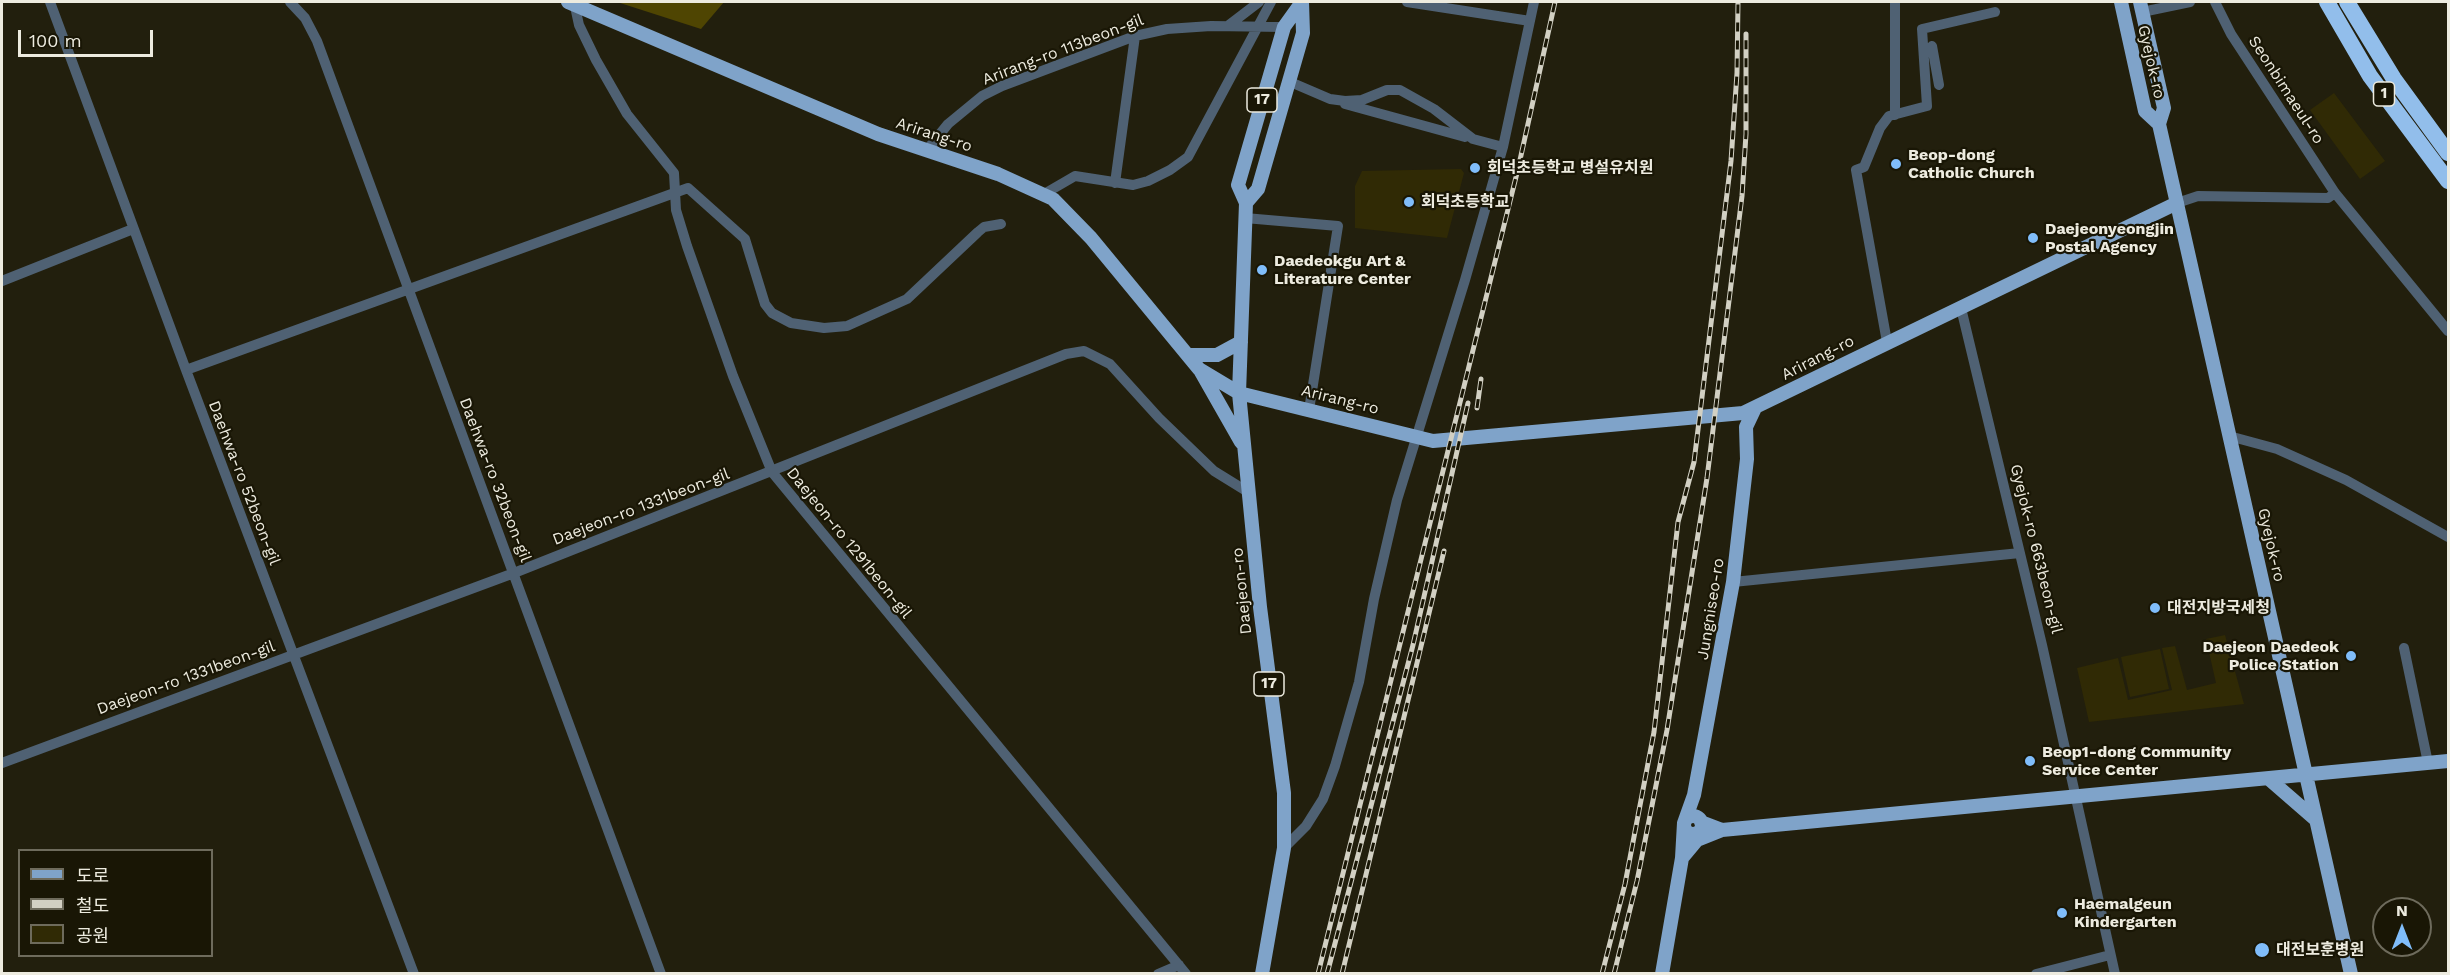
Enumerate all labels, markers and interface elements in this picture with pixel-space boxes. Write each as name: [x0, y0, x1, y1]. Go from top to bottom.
street label: Arirang-ro 113beon-gil: [980, 10, 1146, 90]
scale bar: [21, 18, 156, 56]
street label: Gyejok-ro: [2133, 23, 2169, 101]
text: 100 m: [29, 30, 82, 51]
street label: Seonbimaeul-ro: [2244, 32, 2328, 148]
road number: 1: [2374, 82, 2394, 106]
road number: 17: [1247, 88, 1277, 112]
street label: Arirang-ro: [893, 114, 975, 156]
place label: Beop-dong Catholic Church: [1908, 145, 2035, 183]
marker: Beop-dong Catholic Church: [1889, 157, 1903, 171]
place label: 회덕초등학교 병설유치원: [1487, 158, 1653, 178]
marker: 회덕초등학교 병설유치원: [1468, 161, 1482, 175]
place label: 회덕초등학교: [1421, 192, 1509, 212]
marker: 회덕초등학교: [1402, 195, 1416, 209]
place label: Daejeonyeongjin Postal Agency: [2045, 219, 2174, 257]
marker: Daejeonyeongjin Postal Agency: [2026, 231, 2040, 245]
place label: Daedeokgu Art & Literature Center: [1274, 251, 1411, 289]
marker: Daedeokgu Art & Literature Center: [1255, 263, 1269, 277]
street label: Arirang-ro: [1778, 331, 1858, 385]
street label: Arirang-ro: [1299, 381, 1381, 419]
street label: Daehwa-ro 32beon-gil: [455, 395, 535, 565]
street label: Daehwa-ro 52beon-gil: [204, 398, 284, 568]
street label: Gyejok-ro 663beon-gil: [2006, 462, 2066, 636]
street label: Daejeon-ro 1331beon-gil: [550, 464, 732, 550]
street label: Daejeon-ro 1291beon-gil: [782, 464, 916, 622]
street label: Gyejok-ro: [2253, 506, 2289, 584]
street label: Daejeon-ro: [1228, 547, 1256, 635]
street label: Jungniseo-ro: [1693, 557, 1729, 661]
place label: 대전지방국세청: [2167, 598, 2270, 618]
marker: 대전지방국세청: [2148, 601, 2162, 615]
street label: Daejeon-ro 1331beon-gil: [94, 637, 278, 719]
place label: Daejeon Daedeok Police Station: [2203, 637, 2339, 675]
marker: Daejeon Daedeok Police Station: [2344, 649, 2358, 663]
road number: 17: [1254, 672, 1284, 696]
place label: Beop1-dong Community Service Center: [2042, 742, 2231, 780]
marker: Beop1-dong Community Service Center: [2023, 754, 2037, 768]
legend: [18, 849, 213, 957]
text: 도로: [76, 865, 109, 886]
place label: Haemalgeun Kindergarten: [2074, 894, 2177, 932]
text: 철도: [76, 895, 109, 916]
north arrow: [2372, 897, 2432, 957]
text: N: [2396, 901, 2408, 920]
marker: Haemalgeun Kindergarten: [2055, 906, 2069, 920]
text: 공원: [76, 925, 109, 946]
place label: 대전보훈병원: [2276, 940, 2364, 960]
marker: 대전보훈병원: [2253, 941, 2271, 959]

